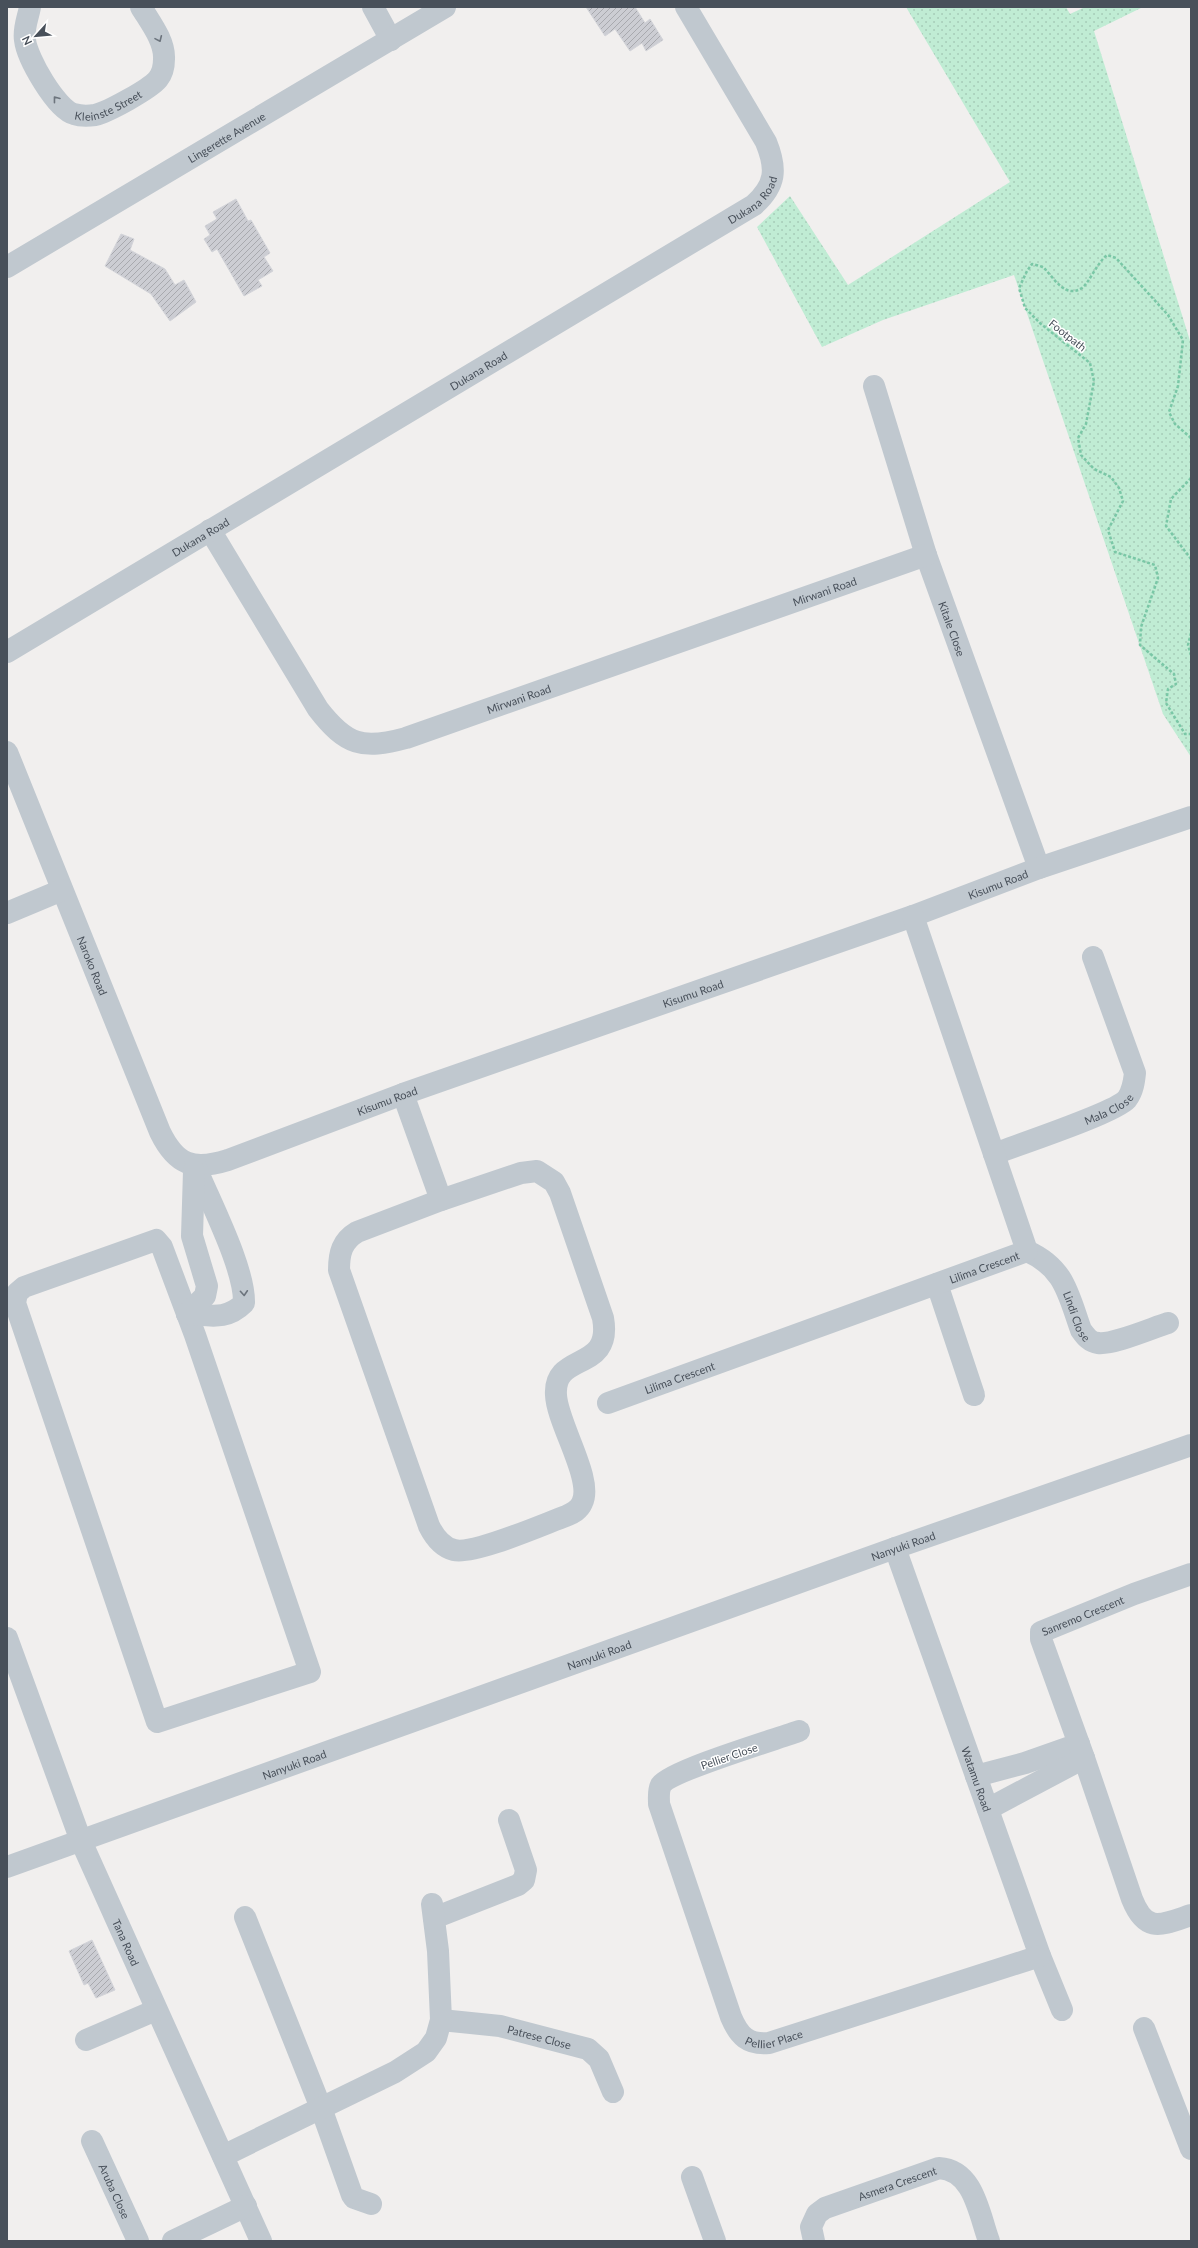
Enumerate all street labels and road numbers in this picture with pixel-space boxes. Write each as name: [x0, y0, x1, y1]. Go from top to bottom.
street label: Kleinste Street: [74, 87, 144, 122]
street label: Lingerette Avenue: [185, 109, 267, 165]
street label: Dukana Road: [725, 175, 779, 226]
street label: Footpath: [1047, 316, 1089, 354]
street label: Dukana Road: [447, 348, 509, 392]
street label: Dukana Road: [169, 514, 231, 559]
street label: Mirwani Road: [791, 574, 858, 608]
street label: Kitale Close: [937, 599, 968, 658]
street label: Mirwani Road: [485, 681, 552, 716]
street label: Kisumu Road: [966, 866, 1030, 901]
street label: Naroko Road: [75, 934, 111, 997]
street label: Kisumu Road: [661, 976, 725, 1009]
street label: Kisumu Road: [355, 1083, 419, 1117]
street label: Mala Close: [1082, 1091, 1136, 1127]
street label: Lilima Crescent: [947, 1248, 1021, 1285]
street label: Lindi Close: [1061, 1289, 1093, 1344]
street label: Lilima Crescent: [643, 1358, 716, 1396]
street label: Nanyuki Road: [869, 1528, 937, 1563]
street label: Sanremo Crescent: [1039, 1592, 1126, 1638]
street label: Nanyuki Road: [565, 1637, 633, 1672]
street label: Pellier Close: [699, 1740, 759, 1772]
street label: Watamu Road: [960, 1745, 995, 1813]
street label: Nanyuki Road: [260, 1746, 328, 1781]
street label: Tana Road: [110, 1917, 143, 1967]
street label: Patrese Close: [506, 2022, 573, 2051]
street label: Pellier Place: [743, 2026, 804, 2050]
street label: Aruba Close: [97, 2162, 133, 2221]
street label: Asmera Crescent: [856, 2163, 938, 2202]

